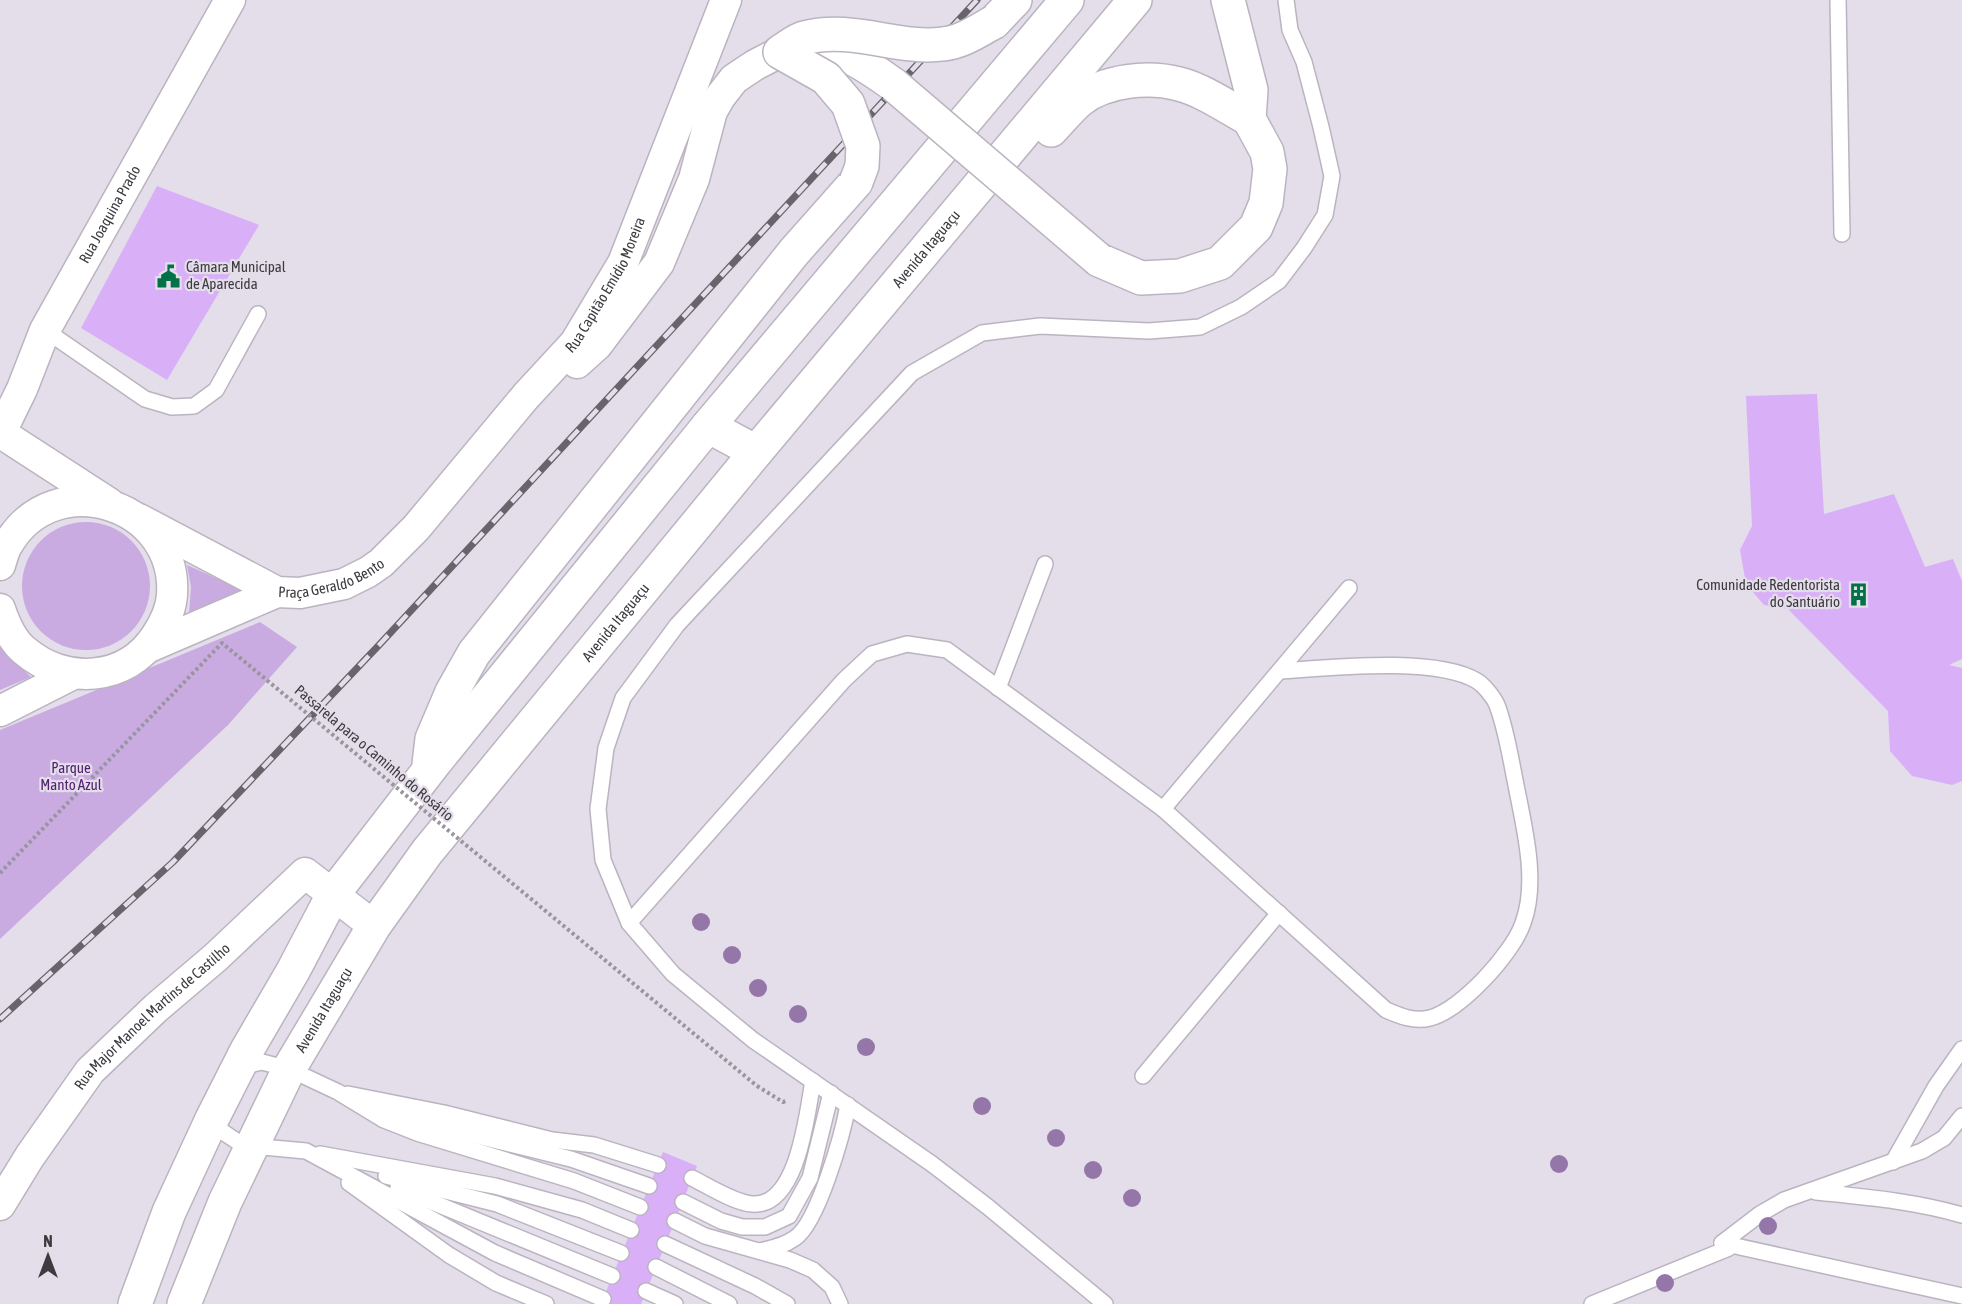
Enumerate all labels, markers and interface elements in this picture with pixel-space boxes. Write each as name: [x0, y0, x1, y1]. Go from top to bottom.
street label: Rua Joaquina Prado: [75, 162, 144, 266]
street label: Avenida Itaguaçu: [889, 206, 963, 291]
street label: Rua Capitão Emídio Moreira: [562, 215, 648, 356]
place label: Câmara Municipal de Aparecida: [186, 258, 286, 292]
public building icon: Câmara Municipal de Aparecida: [155, 263, 181, 289]
street label: Praça Geraldo Bento: [278, 554, 387, 601]
place label: Comunidade Redentorista do Santuário: [1696, 576, 1840, 610]
street label: Avenida Itaguaçu: [578, 580, 652, 665]
building icon: Comunidade Redentorista do Santuário: [1845, 581, 1871, 607]
street label: Passarela para o Caminho do Rosário: [292, 681, 457, 824]
park label: Parque Manto Azul: [40, 759, 102, 793]
street label: Rua Major Manoel Martins de Castilho: [71, 939, 233, 1093]
street label: Avenida Itaguaçu: [292, 964, 355, 1055]
north arrow: [18, 1226, 78, 1286]
text: N: [43, 1232, 53, 1250]

